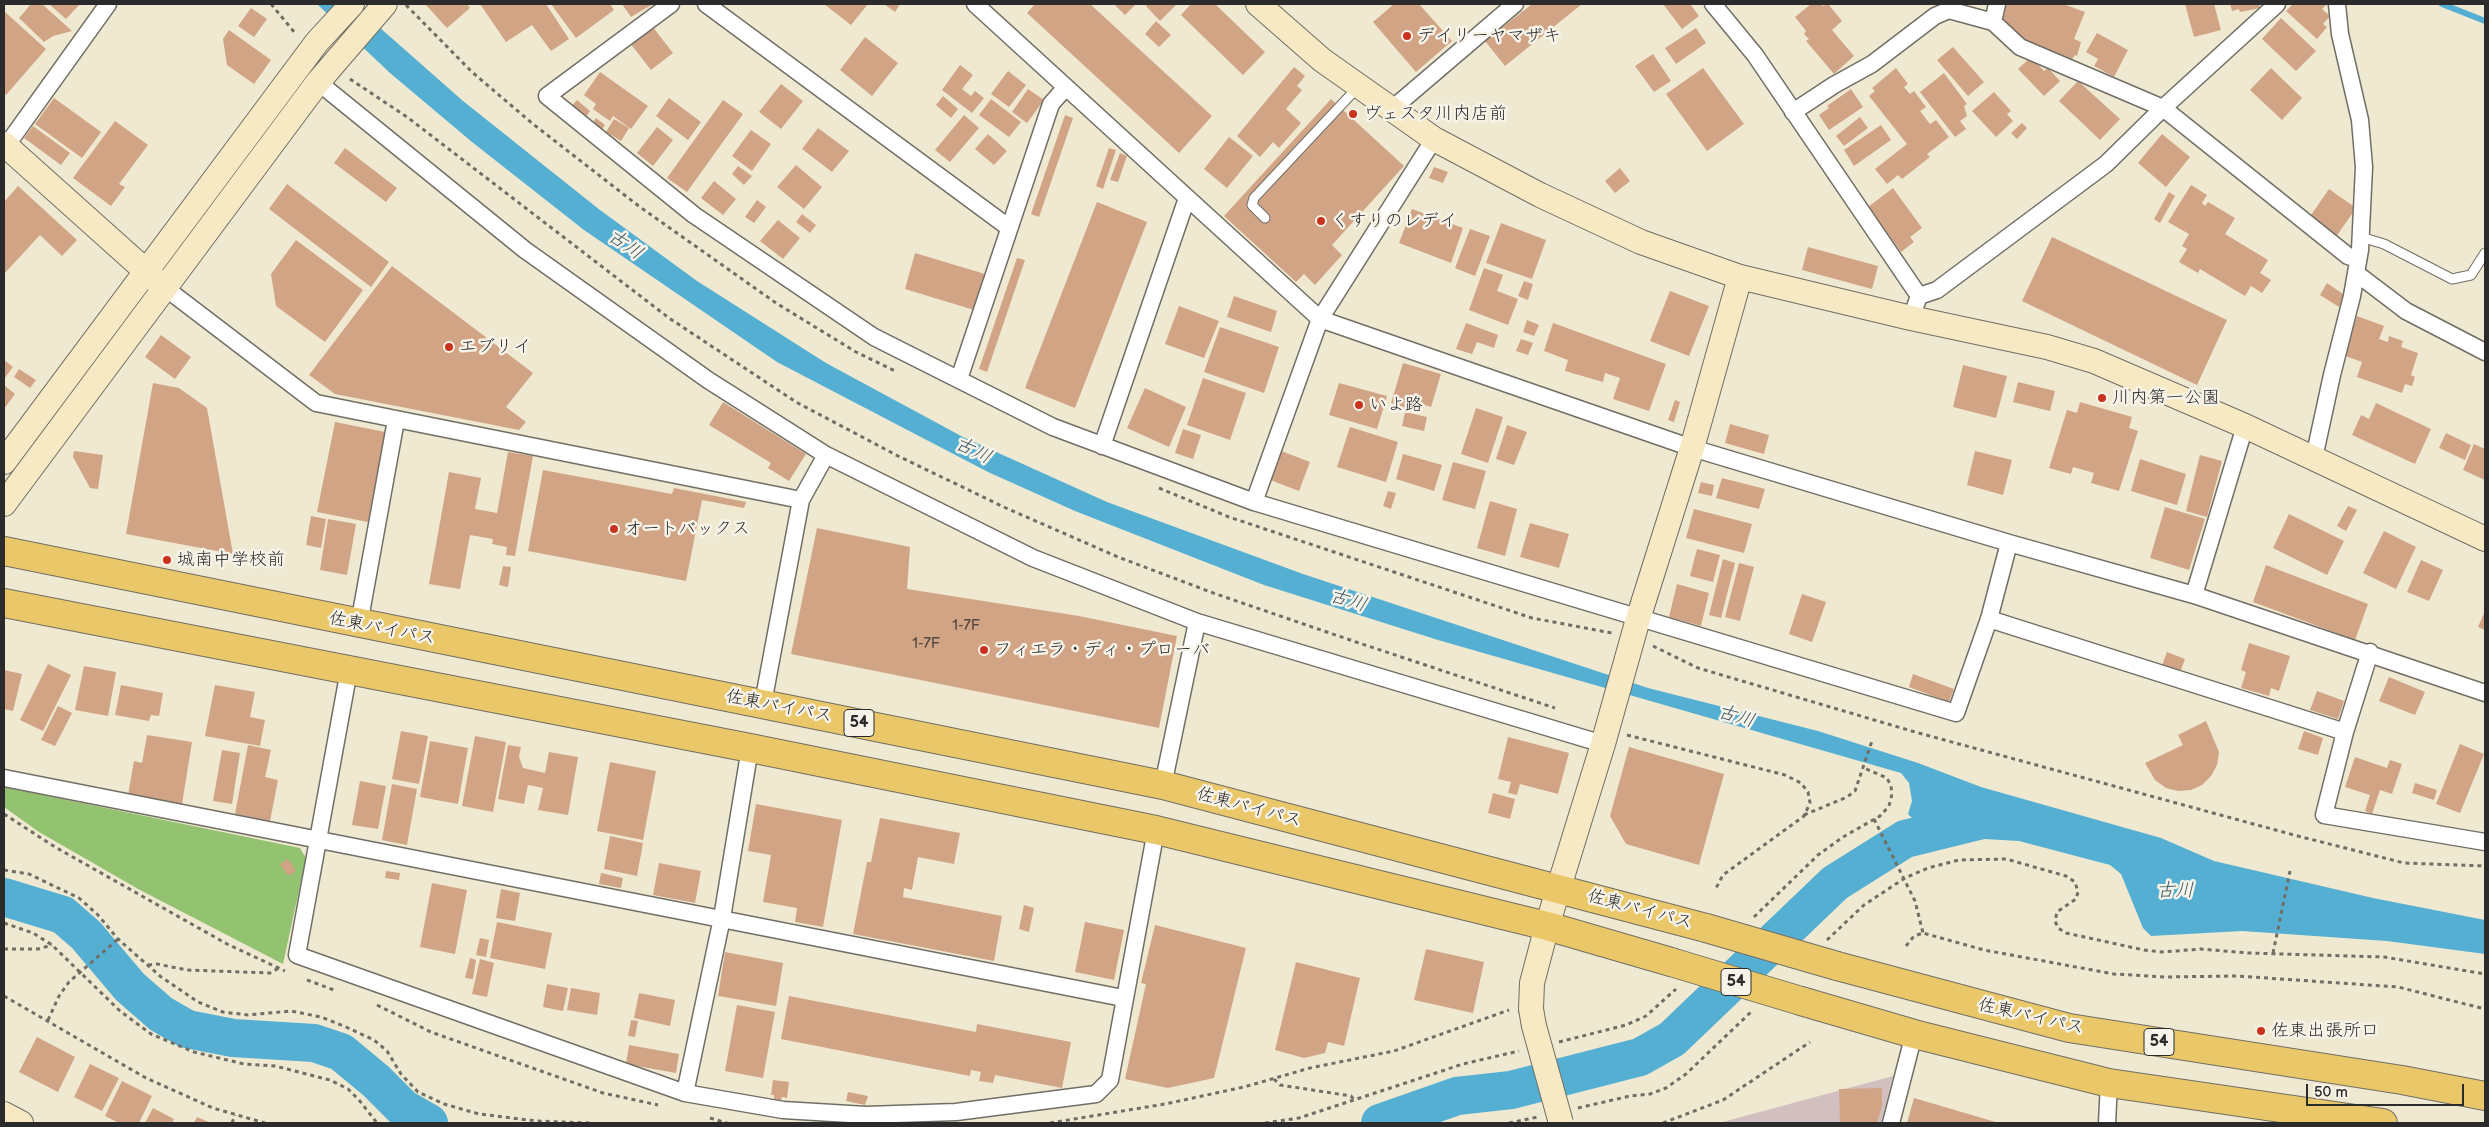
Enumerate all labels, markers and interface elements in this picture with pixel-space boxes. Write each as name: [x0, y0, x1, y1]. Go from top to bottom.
place label: デイリーヤマザキ: [1417, 25, 1561, 47]
marker: デイリーヤマザキ: [1401, 30, 1413, 42]
place label: ヴェスタ川内店前: [1363, 103, 1507, 125]
marker: ヴェスタ川内店前: [1347, 108, 1359, 120]
place label: くすりのレデイ: [1331, 210, 1457, 232]
marker: くすりのレデイ: [1315, 215, 1327, 227]
water label: 古川: [603, 225, 647, 265]
place label: エブリイ: [459, 336, 531, 358]
marker: エブリイ: [443, 341, 455, 353]
place label: 川内第一公園: [2112, 387, 2220, 409]
marker: 川内第一公園: [2096, 392, 2108, 404]
place label: いよ路: [1369, 394, 1423, 416]
marker: いよ路: [1353, 399, 1365, 411]
water label: 古川: [951, 432, 995, 470]
place label: オートバックス: [624, 518, 750, 540]
marker: オートバックス: [608, 523, 620, 535]
place label: 城南中学校前: [177, 549, 285, 571]
marker: 城南中学校前: [161, 554, 173, 566]
water label: 古川: [1326, 584, 1370, 618]
street label: 佐東バイパス: [327, 608, 437, 650]
house number: 1-7F: [952, 617, 980, 635]
house number: 1-7F: [912, 635, 940, 653]
place label: フィエラ・ディ・プローバ: [994, 639, 1210, 661]
marker: フィエラ・ディ・プローバ: [978, 644, 990, 656]
street label: 佐東バイパス: [724, 686, 834, 728]
water label: 古川: [1714, 701, 1758, 733]
road number: 54: [844, 710, 874, 736]
street label: 佐東バイパス: [1194, 784, 1304, 832]
water label: 古川: [2156, 880, 2194, 902]
street label: 佐東バイパス: [1585, 886, 1695, 934]
road number: 54: [1721, 969, 1751, 996]
street label: 佐東バイパス: [1976, 994, 2086, 1040]
place label: 佐東出張所口: [2271, 1020, 2379, 1042]
marker: 佐東出張所口: [2255, 1025, 2267, 1037]
road number: 54: [2144, 1028, 2174, 1056]
scale bar: [2309, 1074, 2466, 1106]
text: 50 m: [2314, 1083, 2348, 1102]

